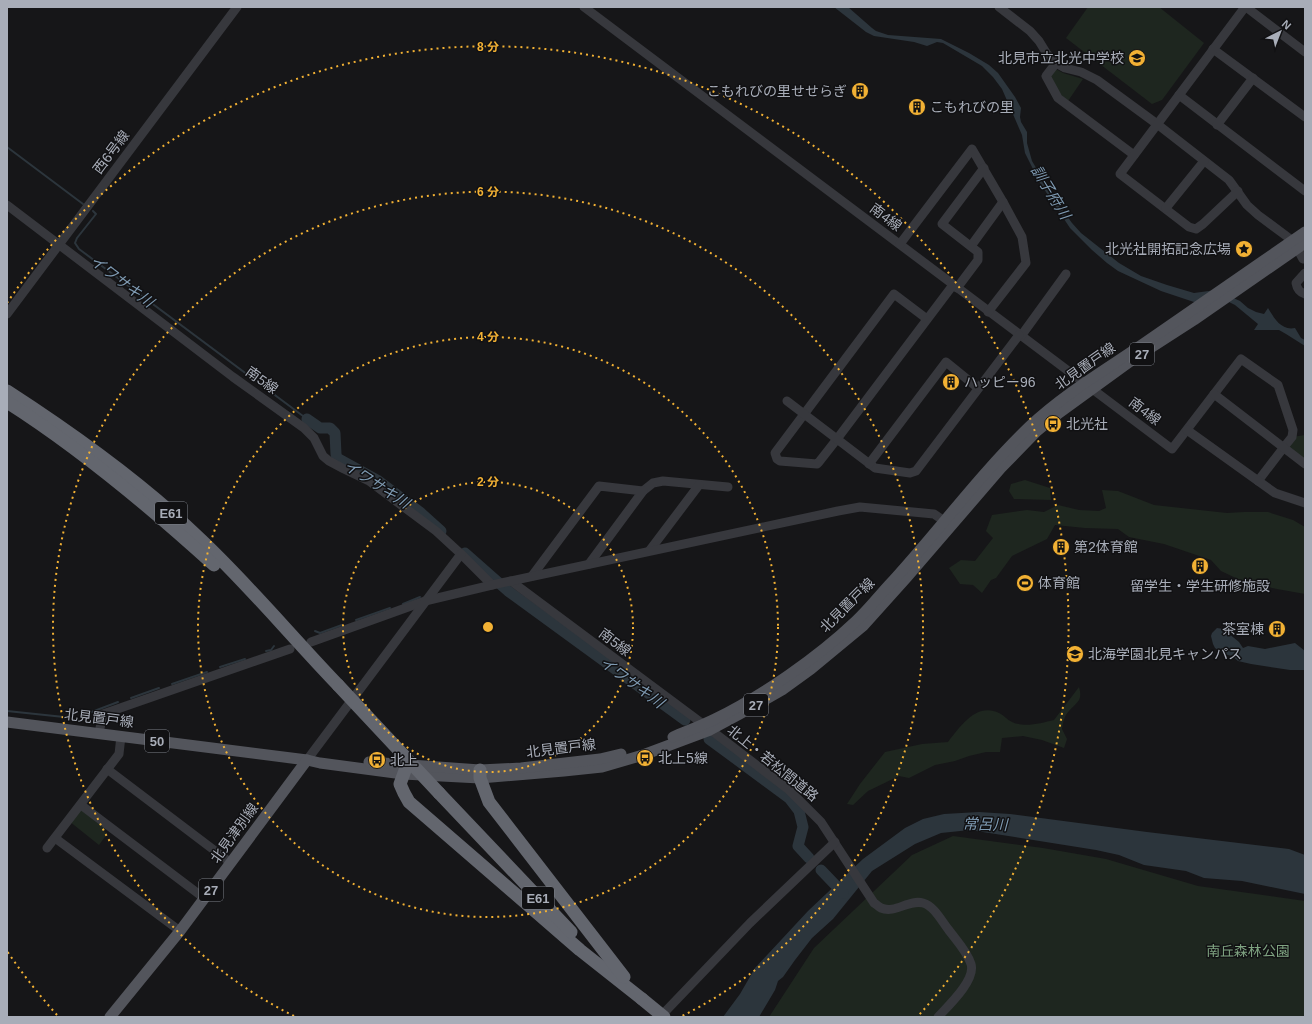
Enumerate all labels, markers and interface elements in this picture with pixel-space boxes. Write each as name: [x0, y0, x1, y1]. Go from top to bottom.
north arrow: [1260, 12, 1300, 52]
text: N: [1280, 17, 1294, 32]
text: 8 分: [477, 40, 499, 54]
school or university icon: 北見市立北光中学校: [1127, 48, 1147, 68]
place label: 北見市立北光中学校: [998, 50, 1124, 66]
building icon: こもれびの里せせらぎ: [850, 81, 870, 101]
place label: こもれびの里せせらぎ: [707, 83, 847, 99]
building icon: こもれびの里: [907, 97, 927, 117]
place label: こもれびの里: [930, 99, 1014, 115]
street label: 西6号線: [90, 127, 132, 177]
water label: 訓子府川: [1028, 162, 1075, 224]
text: 6 分: [477, 185, 499, 199]
street label: 南4線: [867, 200, 905, 234]
place icon: 北光社開拓記念広場: [1234, 239, 1254, 259]
place label: 北光社開拓記念広場: [1105, 241, 1231, 257]
water label: イワサキ川: [87, 252, 159, 312]
text: 4 分: [477, 330, 499, 344]
street label: 北見置戸線: [1052, 339, 1118, 393]
road number: 27: [1130, 343, 1154, 365]
street label: 南5線: [243, 363, 281, 397]
building icon: ハッピー96: [941, 372, 961, 392]
place label: ハッピー96: [964, 374, 1036, 390]
street label: 南4線: [1126, 394, 1164, 428]
bus stop icon: 北光社: [1043, 414, 1063, 434]
place label: 北光社: [1066, 416, 1108, 432]
water label: イワサキ川: [341, 456, 415, 513]
text: 2 分: [477, 475, 499, 489]
road number: E61: [155, 502, 187, 524]
building icon: 第2体育館: [1051, 537, 1071, 557]
place label: 第2体育館: [1074, 539, 1138, 555]
building icon: 留学生・学生研修施設: [1190, 556, 1210, 576]
sports icon: 体育館: [1015, 573, 1035, 593]
street label: 北見置戸線: [817, 575, 877, 635]
place label: 体育館: [1038, 575, 1080, 591]
place label: 留学生・学生研修施設: [1130, 578, 1270, 594]
building icon: 茶室棟: [1267, 619, 1287, 639]
centre of rings: [481, 620, 495, 634]
place label: 茶室棟: [1222, 621, 1264, 637]
street label: 南5線: [596, 625, 634, 659]
school or university icon: 北海学園北見キャンパス: [1065, 644, 1085, 664]
place label: 北海学園北見キャンパス: [1088, 646, 1242, 662]
water label: イワサキ川: [597, 653, 669, 712]
road number: 27: [744, 694, 768, 716]
street label: 北見置戸線: [63, 706, 135, 730]
street label: 北上・若松間道路: [724, 722, 822, 804]
road number: 50: [145, 730, 169, 752]
street label: 北見置戸線: [525, 736, 597, 760]
bus stop icon: 北上5線: [635, 748, 655, 768]
bus stop icon: 北上: [367, 750, 387, 770]
place label: 北上5線: [658, 750, 708, 766]
place label: 北上: [390, 752, 418, 768]
street label: 北見津別線: [207, 800, 261, 866]
water label: 常呂川: [962, 815, 1010, 833]
road number: 27: [199, 879, 223, 901]
road number: E61: [522, 887, 554, 909]
park label: 南丘森林公園: [1206, 943, 1290, 959]

